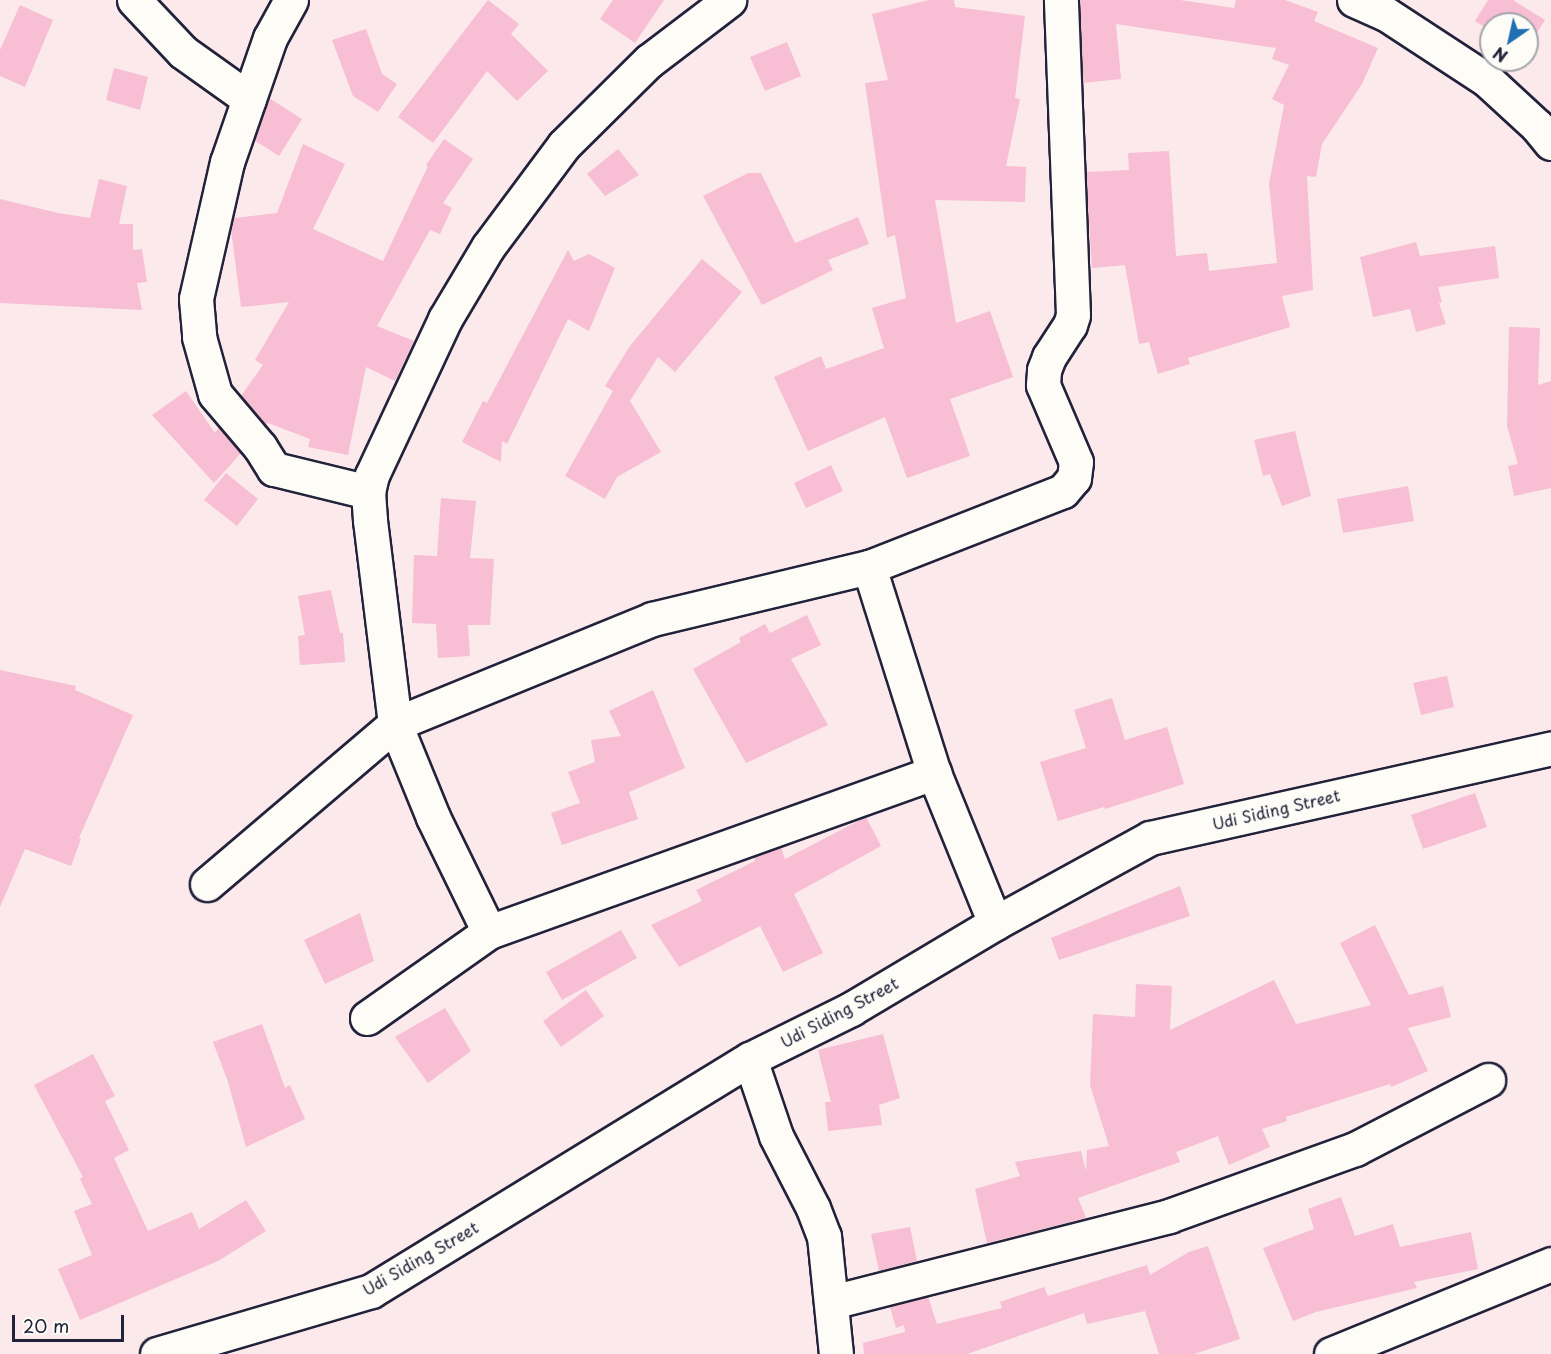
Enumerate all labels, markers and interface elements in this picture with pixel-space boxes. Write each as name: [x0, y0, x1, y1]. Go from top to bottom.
north arrow: [1479, 12, 1539, 72]
text: N: [1488, 42, 1512, 69]
street label: Udi Siding Street: [1210, 785, 1342, 833]
street label: Udi Siding Street: [777, 973, 901, 1051]
street label: Udi Siding Street: [358, 1217, 482, 1299]
scale bar: [15, 1303, 128, 1341]
text: 20 m: [23, 1312, 69, 1339]

